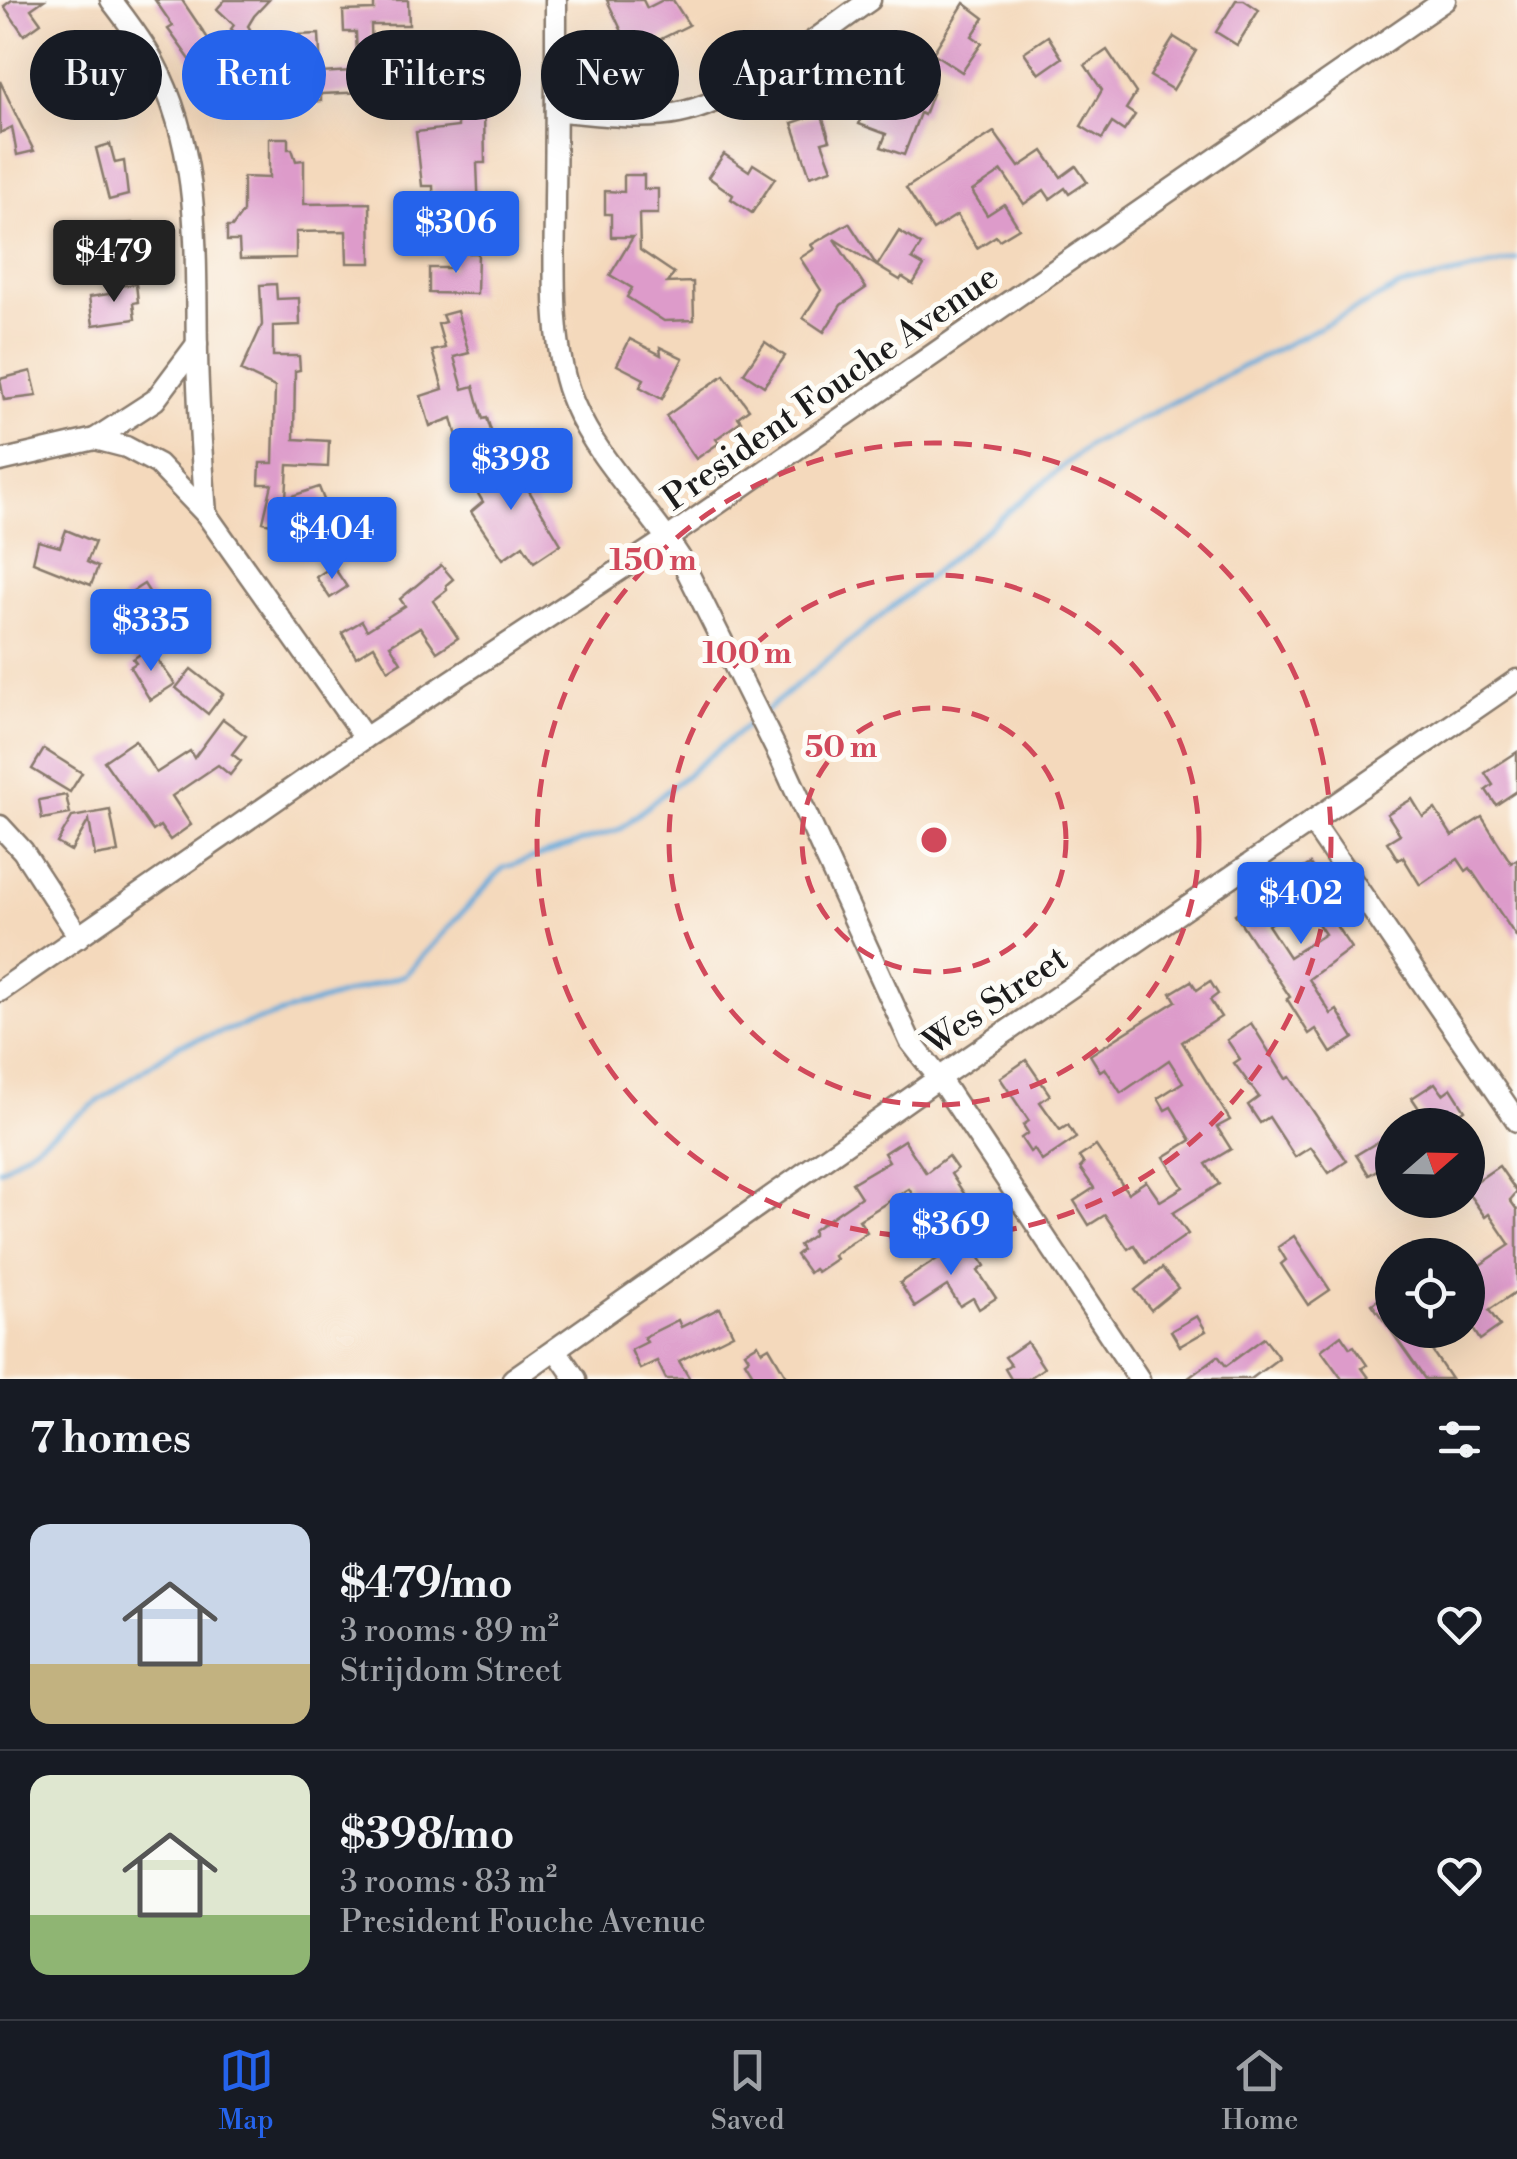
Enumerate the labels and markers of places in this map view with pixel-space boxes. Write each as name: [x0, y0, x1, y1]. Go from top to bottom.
pin: $306: [397, 191, 515, 276]
pin: $479: [55, 220, 173, 305]
pin: $398: [452, 428, 570, 513]
pin: $404: [273, 497, 391, 582]
pin: $335: [92, 589, 210, 674]
centre of rings: [916, 822, 952, 858]
pin: $402: [1242, 862, 1360, 947]
pin: $369: [892, 1193, 1010, 1278]

